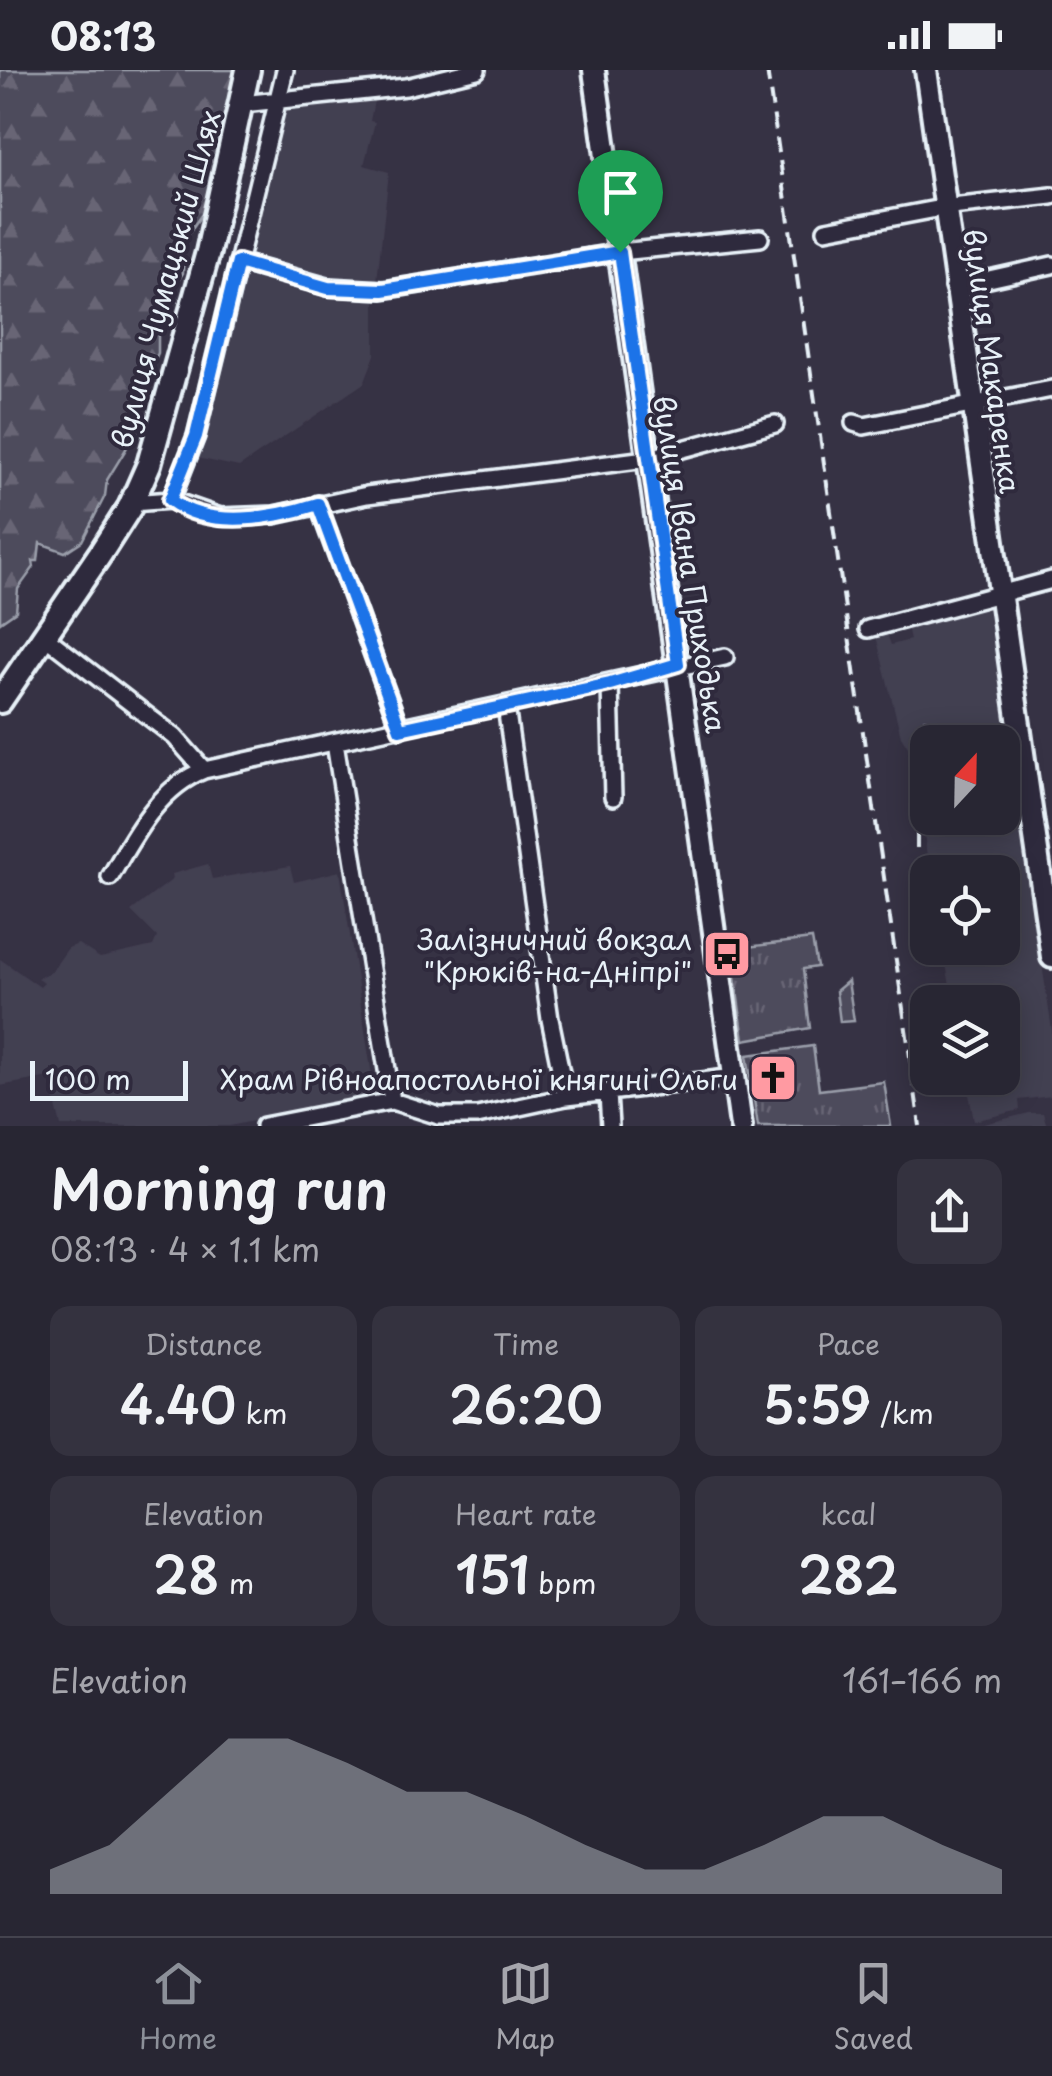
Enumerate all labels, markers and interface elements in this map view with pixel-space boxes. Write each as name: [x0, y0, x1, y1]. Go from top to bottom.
text: 08:13: [50, 7, 156, 64]
street label: вулиця Чумацький Шлях: [99, 105, 231, 453]
pin: [578, 150, 663, 253]
icon: arrive: [593, 165, 648, 220]
street label: вулиця Макаренка: [953, 226, 1033, 497]
street label: вулиця Івана Приходька: [643, 392, 739, 736]
north arrow: [910, 725, 1020, 835]
map controls: [910, 725, 1020, 1095]
button: locate: [910, 855, 1020, 965]
place label: Залізничний вокзал "Крюкiв-на-Днiпрi": [416, 917, 692, 992]
bus stop icon: Залізничний вокзал "Крюкiв-на-Днiпрi": [701, 928, 753, 980]
button: layers: [910, 985, 1020, 1095]
church icon: Храм Рівноапостольної княгині Ольги: [747, 1052, 799, 1104]
scale bar: [30, 1056, 188, 1100]
text: 100 m: [45, 1057, 131, 1100]
place label: Храм Рівноапостольної княгині Ольги: [220, 1057, 738, 1100]
text: Morning run: [50, 1146, 388, 1229]
button: share: [897, 1159, 1002, 1264]
text: 08:13 · 4 × 1.1 km: [50, 1225, 320, 1273]
text: Distance: [145, 1322, 262, 1365]
text: Time: [493, 1322, 559, 1365]
text: Pace: [817, 1322, 880, 1365]
text: 4.40: [120, 1365, 236, 1441]
text: 26:20: [449, 1365, 603, 1441]
text: 5:59: [763, 1365, 871, 1441]
text: km: [236, 1391, 288, 1434]
text: /km: [871, 1391, 934, 1434]
text: Elevation: [143, 1492, 264, 1535]
text: Heart rate: [455, 1492, 597, 1535]
text: kcal: [820, 1492, 876, 1535]
text: 28: [153, 1535, 220, 1611]
text: 151: [455, 1535, 529, 1611]
text: 282: [798, 1535, 899, 1611]
text: m: [220, 1561, 254, 1604]
text: bpm: [529, 1561, 597, 1604]
text: Elevation: [50, 1656, 188, 1704]
text: 161–166 m: [842, 1656, 1002, 1704]
tab: Home: [139, 1956, 217, 2059]
tab: Map: [495, 1956, 555, 2059]
tab: Saved: [833, 1956, 913, 2059]

